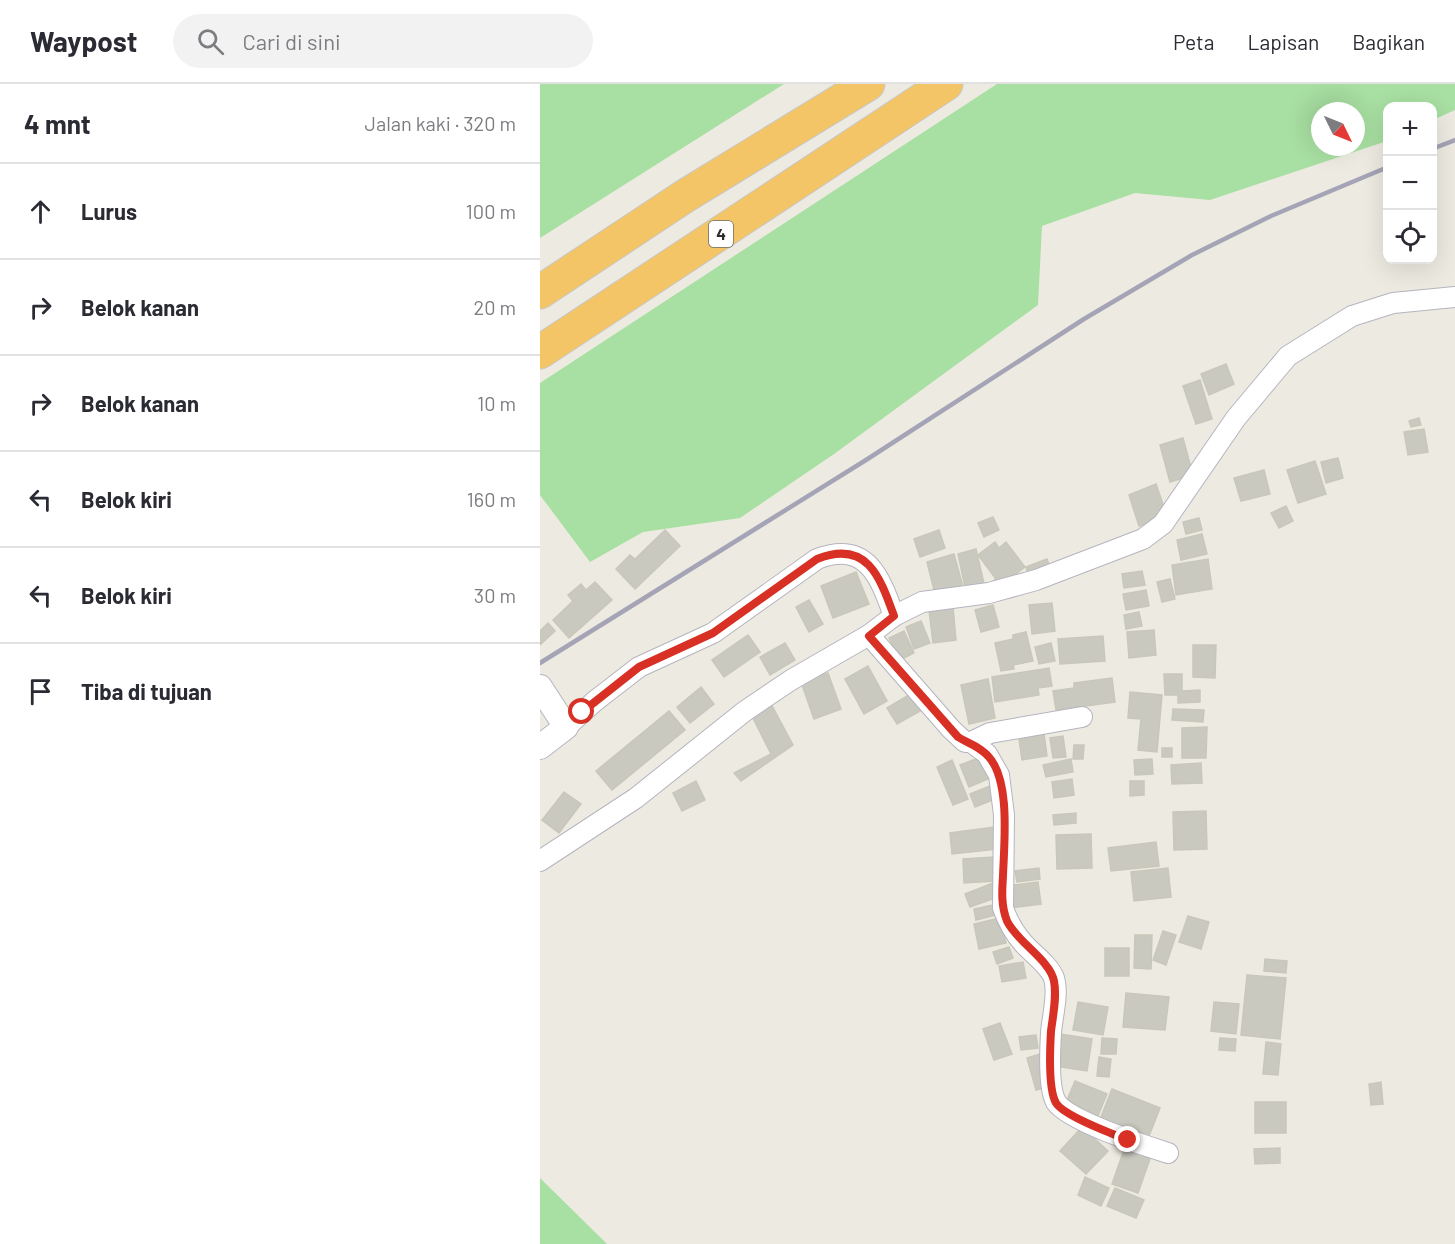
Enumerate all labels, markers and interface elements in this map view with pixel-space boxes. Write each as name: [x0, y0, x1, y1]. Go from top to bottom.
search box: [173, 14, 593, 68]
text: Waypost: [30, 24, 137, 58]
icon: search: [194, 25, 227, 58]
text: Cari di sini: [242, 28, 341, 54]
text: Peta: [1173, 29, 1214, 54]
text: Lapisan: [1247, 29, 1319, 54]
text: Bagikan: [1352, 29, 1425, 54]
north arrow: [1311, 102, 1365, 156]
map controls: [1383, 102, 1437, 264]
button: +: [1383, 102, 1437, 156]
text: 4 mnt: [24, 108, 91, 139]
text: Jalan kaki · 320 m: [364, 111, 516, 135]
button: −: [1383, 156, 1437, 210]
icon: ahead: [24, 195, 57, 228]
text: Lurus: [81, 198, 137, 224]
text: 100 m: [466, 199, 516, 223]
button: locate: [1383, 210, 1437, 264]
road number: 4: [709, 221, 733, 247]
icon: right: [24, 291, 57, 324]
text: Belok kanan: [81, 294, 199, 320]
text: 20 m: [473, 295, 516, 319]
icon: right: [24, 387, 57, 420]
text: Belok kanan: [81, 390, 199, 416]
text: 10 m: [477, 391, 516, 415]
icon: left: [24, 483, 57, 516]
text: Belok kiri: [81, 486, 172, 512]
text: 160 m: [467, 487, 516, 511]
icon: left: [24, 579, 57, 612]
text: Belok kiri: [81, 582, 172, 608]
text: 30 m: [474, 583, 516, 607]
icon: arrive: [24, 675, 57, 708]
text: Tiba di tujuan: [81, 678, 212, 704]
route start: [568, 698, 594, 724]
route end: [1114, 1126, 1140, 1152]

